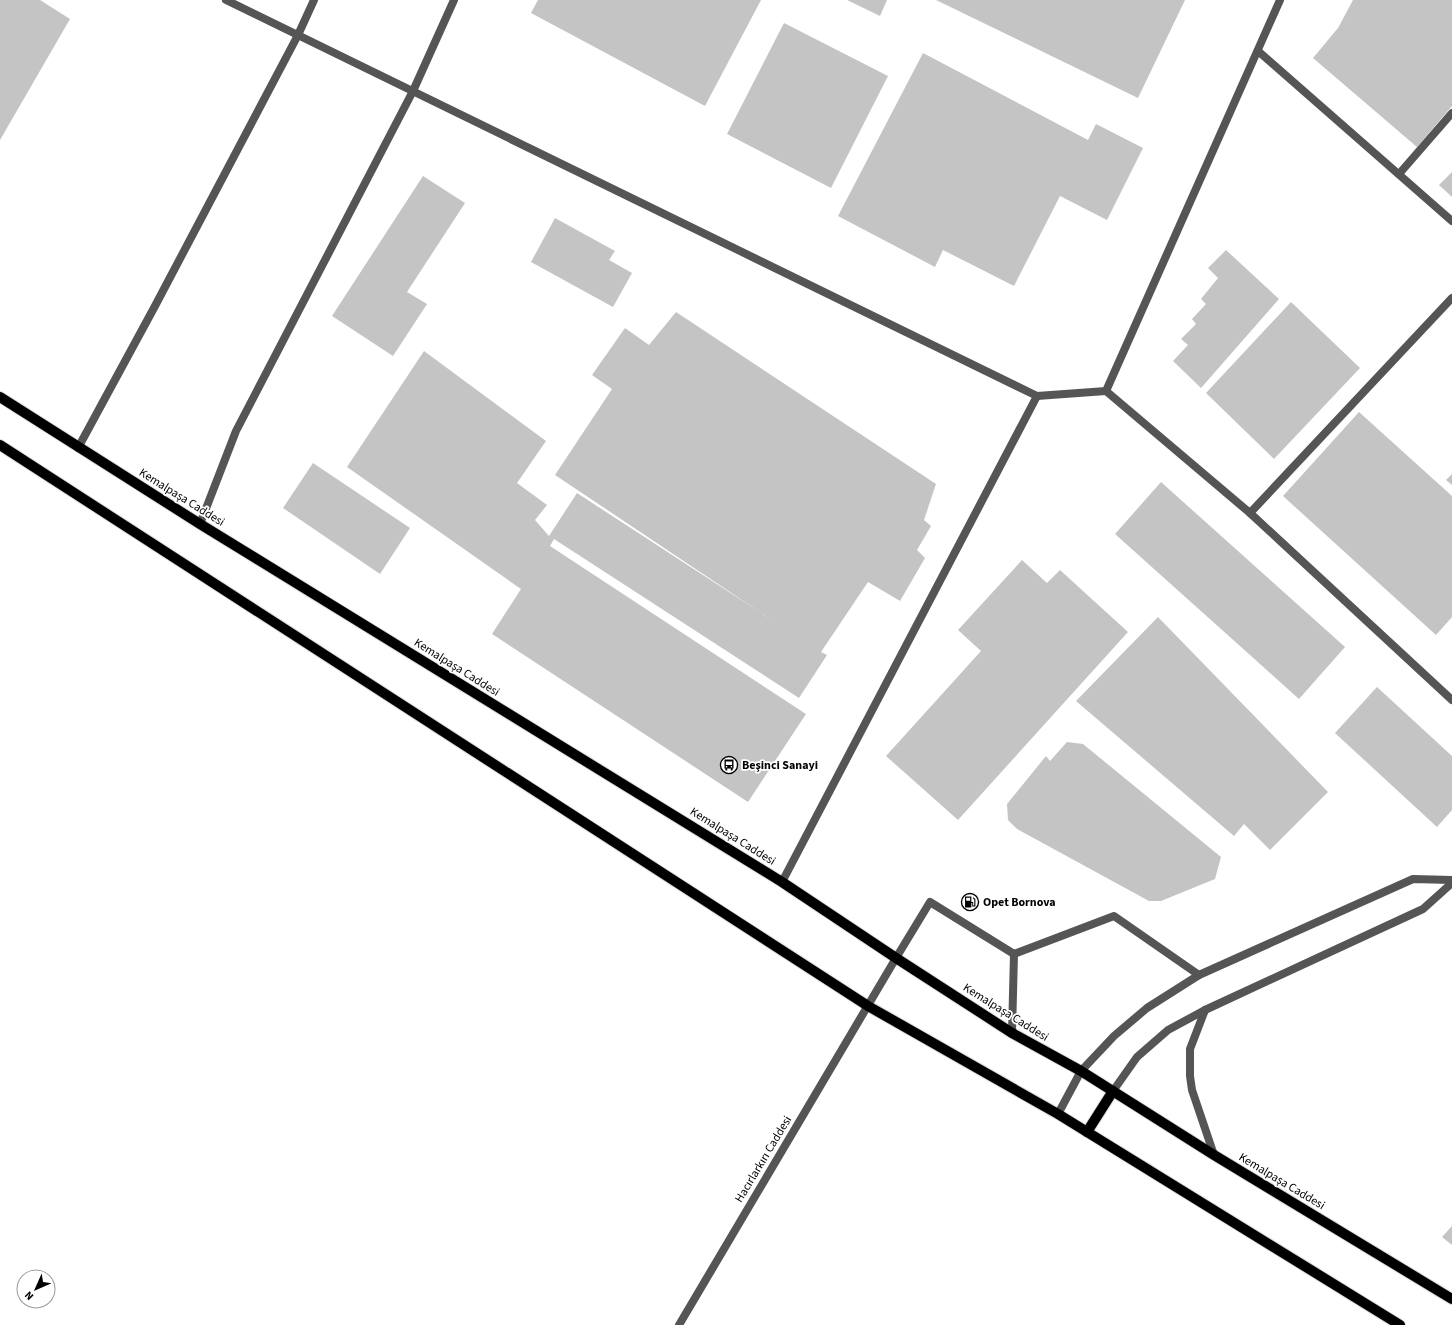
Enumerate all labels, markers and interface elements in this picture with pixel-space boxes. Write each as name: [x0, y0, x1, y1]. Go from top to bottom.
street label: Kemalpaşa Caddesi: [136, 464, 228, 531]
street label: Kemalpaşa Caddesi: [411, 634, 503, 701]
bus stop icon: Beşinci Sanayi: [719, 755, 739, 775]
place label: Beşinci Sanayi: [742, 757, 818, 774]
street label: Kemalpaşa Caddesi: [687, 803, 779, 870]
fuel station icon: Opet Bornova: [960, 892, 980, 912]
place label: Opet Bornova: [983, 894, 1056, 911]
street label: Kemalpaşa Caddesi: [960, 979, 1052, 1046]
street label: Hacırlarkırı Caddesi: [731, 1113, 796, 1206]
street label: Kemalpaşa Caddesi: [1235, 1149, 1328, 1214]
north arrow: [16, 1269, 56, 1309]
text: N: [21, 1288, 37, 1304]

